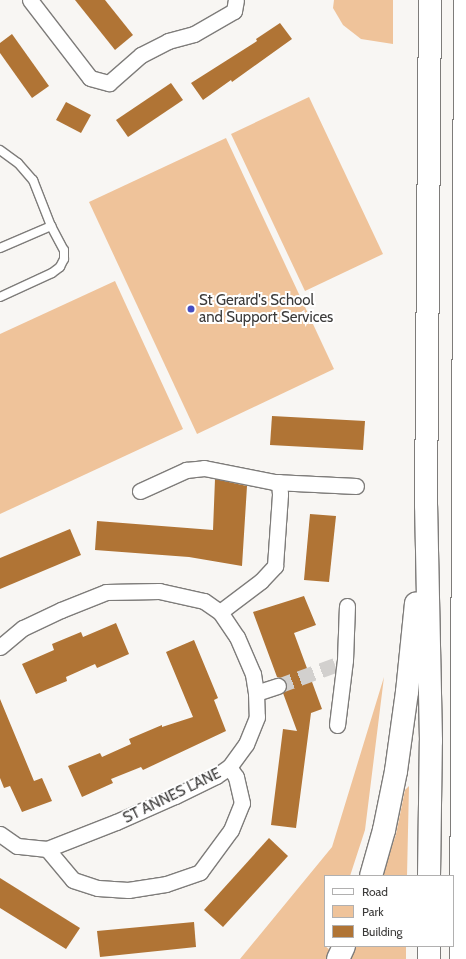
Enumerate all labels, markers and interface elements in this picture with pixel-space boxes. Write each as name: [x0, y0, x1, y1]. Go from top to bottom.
place label: St Gerard's School and Support Services: [199, 291, 333, 326]
marker: St Gerard's School and Support Services: [186, 304, 196, 314]
street label: ST ANNES LANE: [120, 765, 224, 827]
legend: [324, 875, 454, 947]
text: Road: [362, 884, 388, 899]
text: Park: [362, 904, 384, 919]
text: Building: [362, 924, 403, 939]

